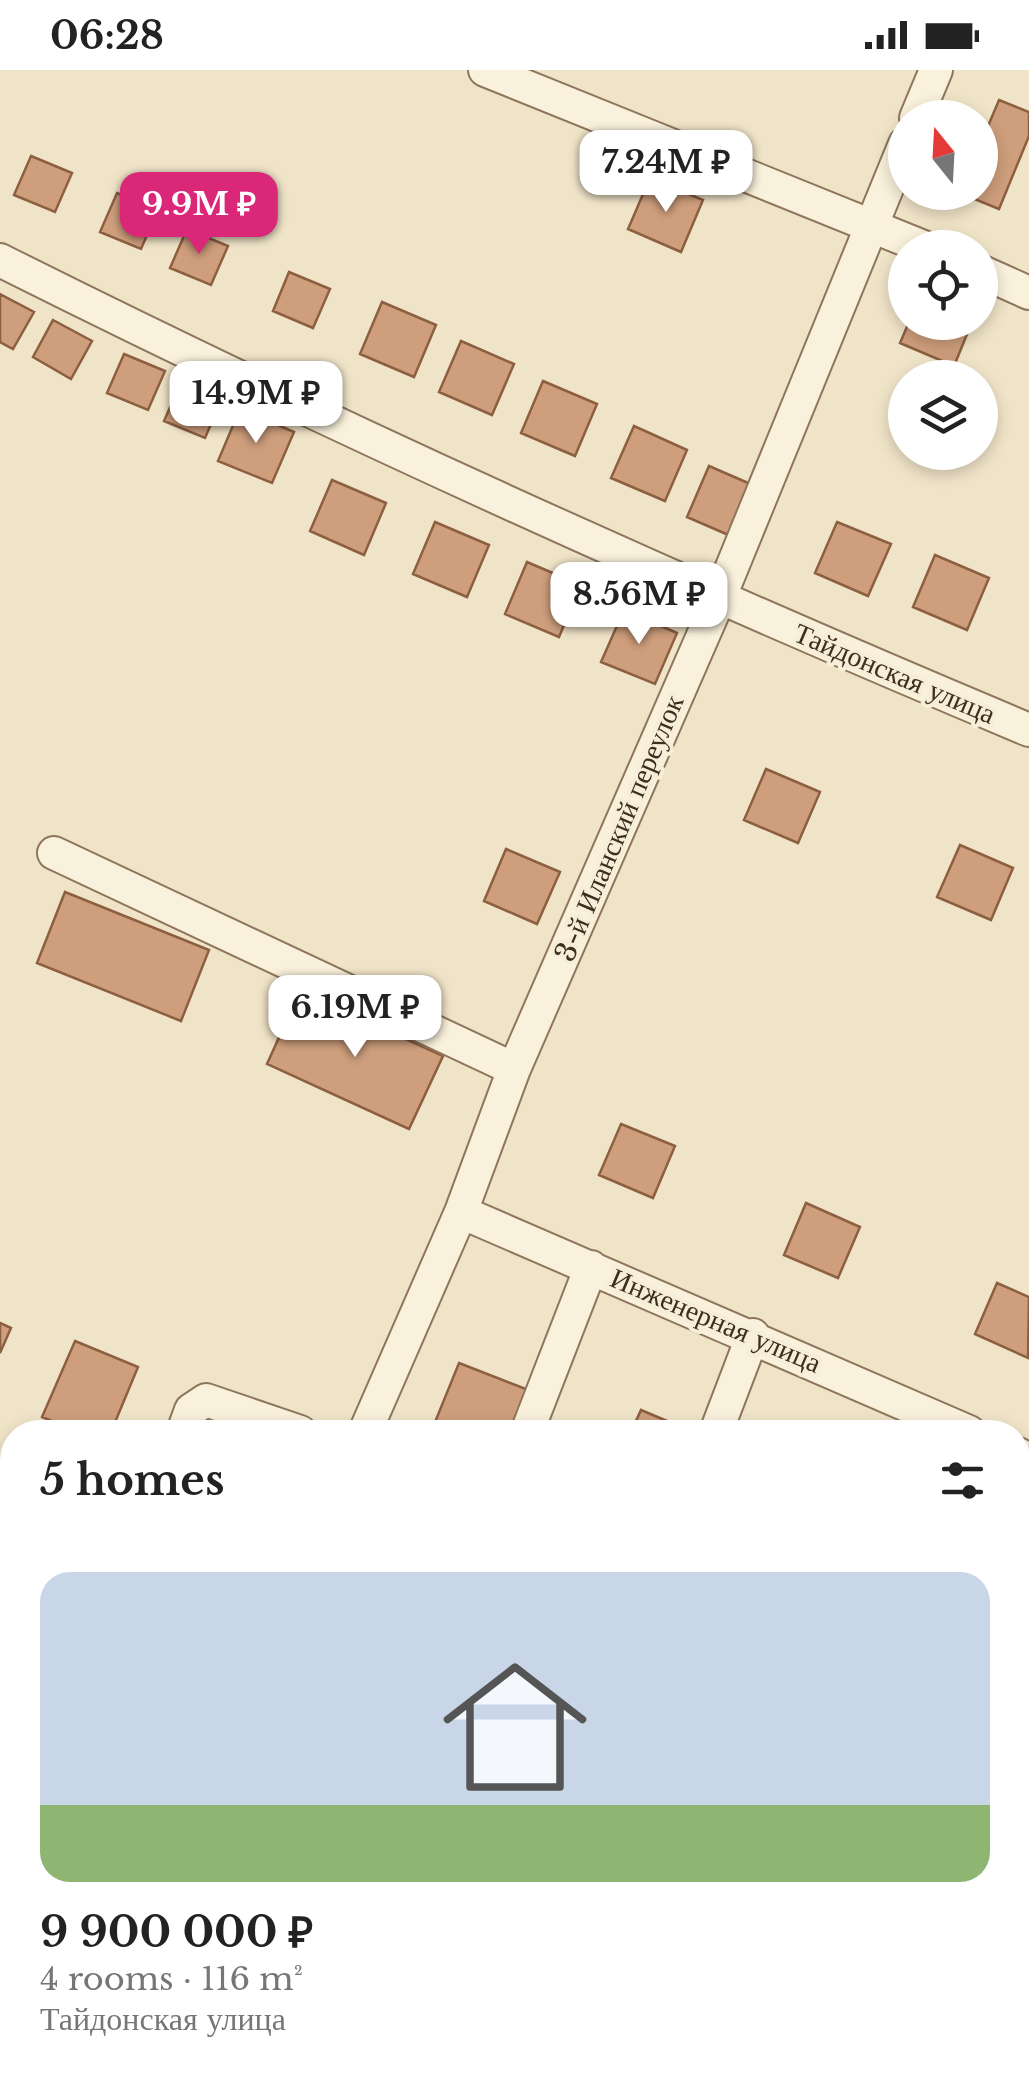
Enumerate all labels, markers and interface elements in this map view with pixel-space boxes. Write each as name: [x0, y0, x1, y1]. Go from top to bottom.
text: 06:28: [50, 12, 164, 59]
north arrow: [888, 100, 998, 210]
map controls: [888, 100, 998, 470]
pin: 7.24M ₽: [574, 130, 758, 215]
text: 7.24M ₽: [602, 142, 730, 182]
pin: 9.9M ₽: [118, 172, 280, 257]
text: 9.9M ₽: [142, 184, 256, 224]
button: locate: [888, 230, 998, 340]
button: layers: [888, 360, 998, 470]
pin: 14.9M ₽: [164, 361, 348, 446]
text: 14.9M ₽: [192, 373, 320, 413]
pin: 8.56M ₽: [547, 562, 731, 647]
text: 8.56M ₽: [572, 574, 706, 614]
street label: Тайдонская улица: [789, 615, 1001, 732]
street label: 3-й Иланский переулок: [547, 689, 692, 967]
pin: 6.19M ₽: [263, 975, 447, 1060]
text: 6.19M ₽: [290, 987, 420, 1027]
street label: Инженерная улица: [605, 1260, 827, 1381]
icon: filters: [935, 1453, 990, 1508]
text: 5 homes: [40, 1454, 224, 1506]
icon: home: [425, 1637, 605, 1817]
text: 9 900 000 ₽: [40, 1906, 313, 1958]
text: 4 rooms · 116 m²: [40, 1959, 303, 1999]
text: Тайдонская улица: [40, 1999, 286, 2039]

